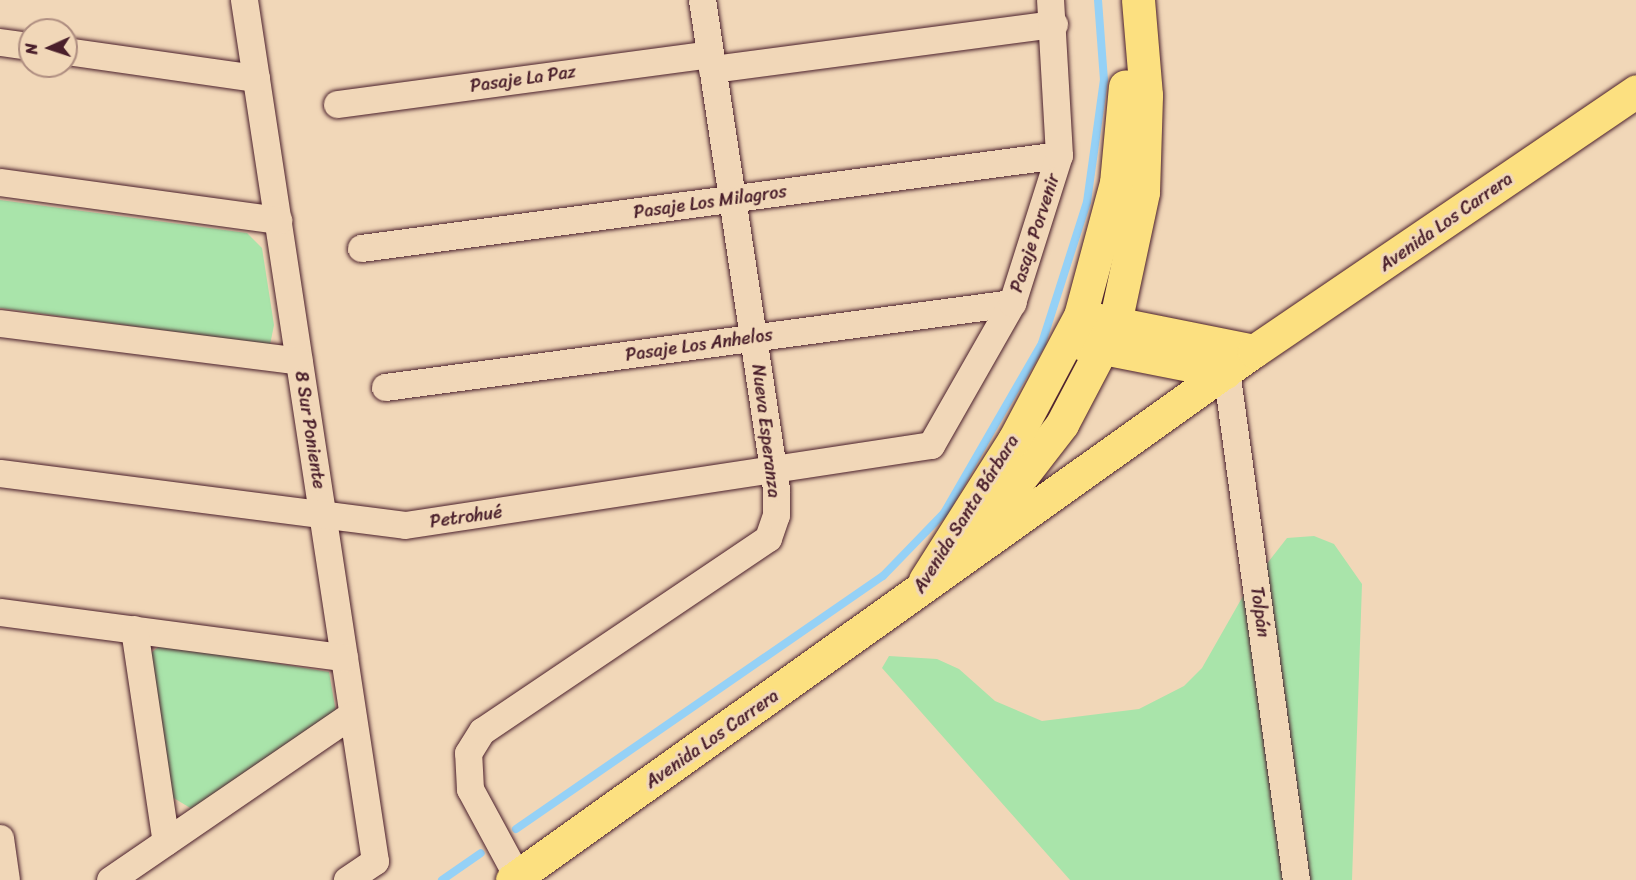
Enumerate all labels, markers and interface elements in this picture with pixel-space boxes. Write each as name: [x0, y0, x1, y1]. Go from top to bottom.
north arrow: [18, 18, 78, 78]
text: N: [17, 43, 46, 55]
street label: Pasaje La Paz: [469, 61, 577, 97]
street label: Avenida Los Carrera: [1375, 168, 1517, 276]
street label: Pasaje Porvenir: [1006, 171, 1064, 295]
street label: Pasaje Los Milagros: [632, 181, 788, 223]
street label: Pasaje Los Anhelos: [623, 324, 775, 366]
street label: Nueva Esperanza: [747, 363, 785, 499]
street label: 8 Sur Poniente: [290, 370, 330, 490]
street label: Avenida Santa Bárbara: [909, 431, 1023, 597]
street label: Petrohué: [428, 501, 504, 533]
street label: Tolpán: [1246, 585, 1274, 639]
street label: Avenida Los Carrera: [641, 685, 783, 793]

